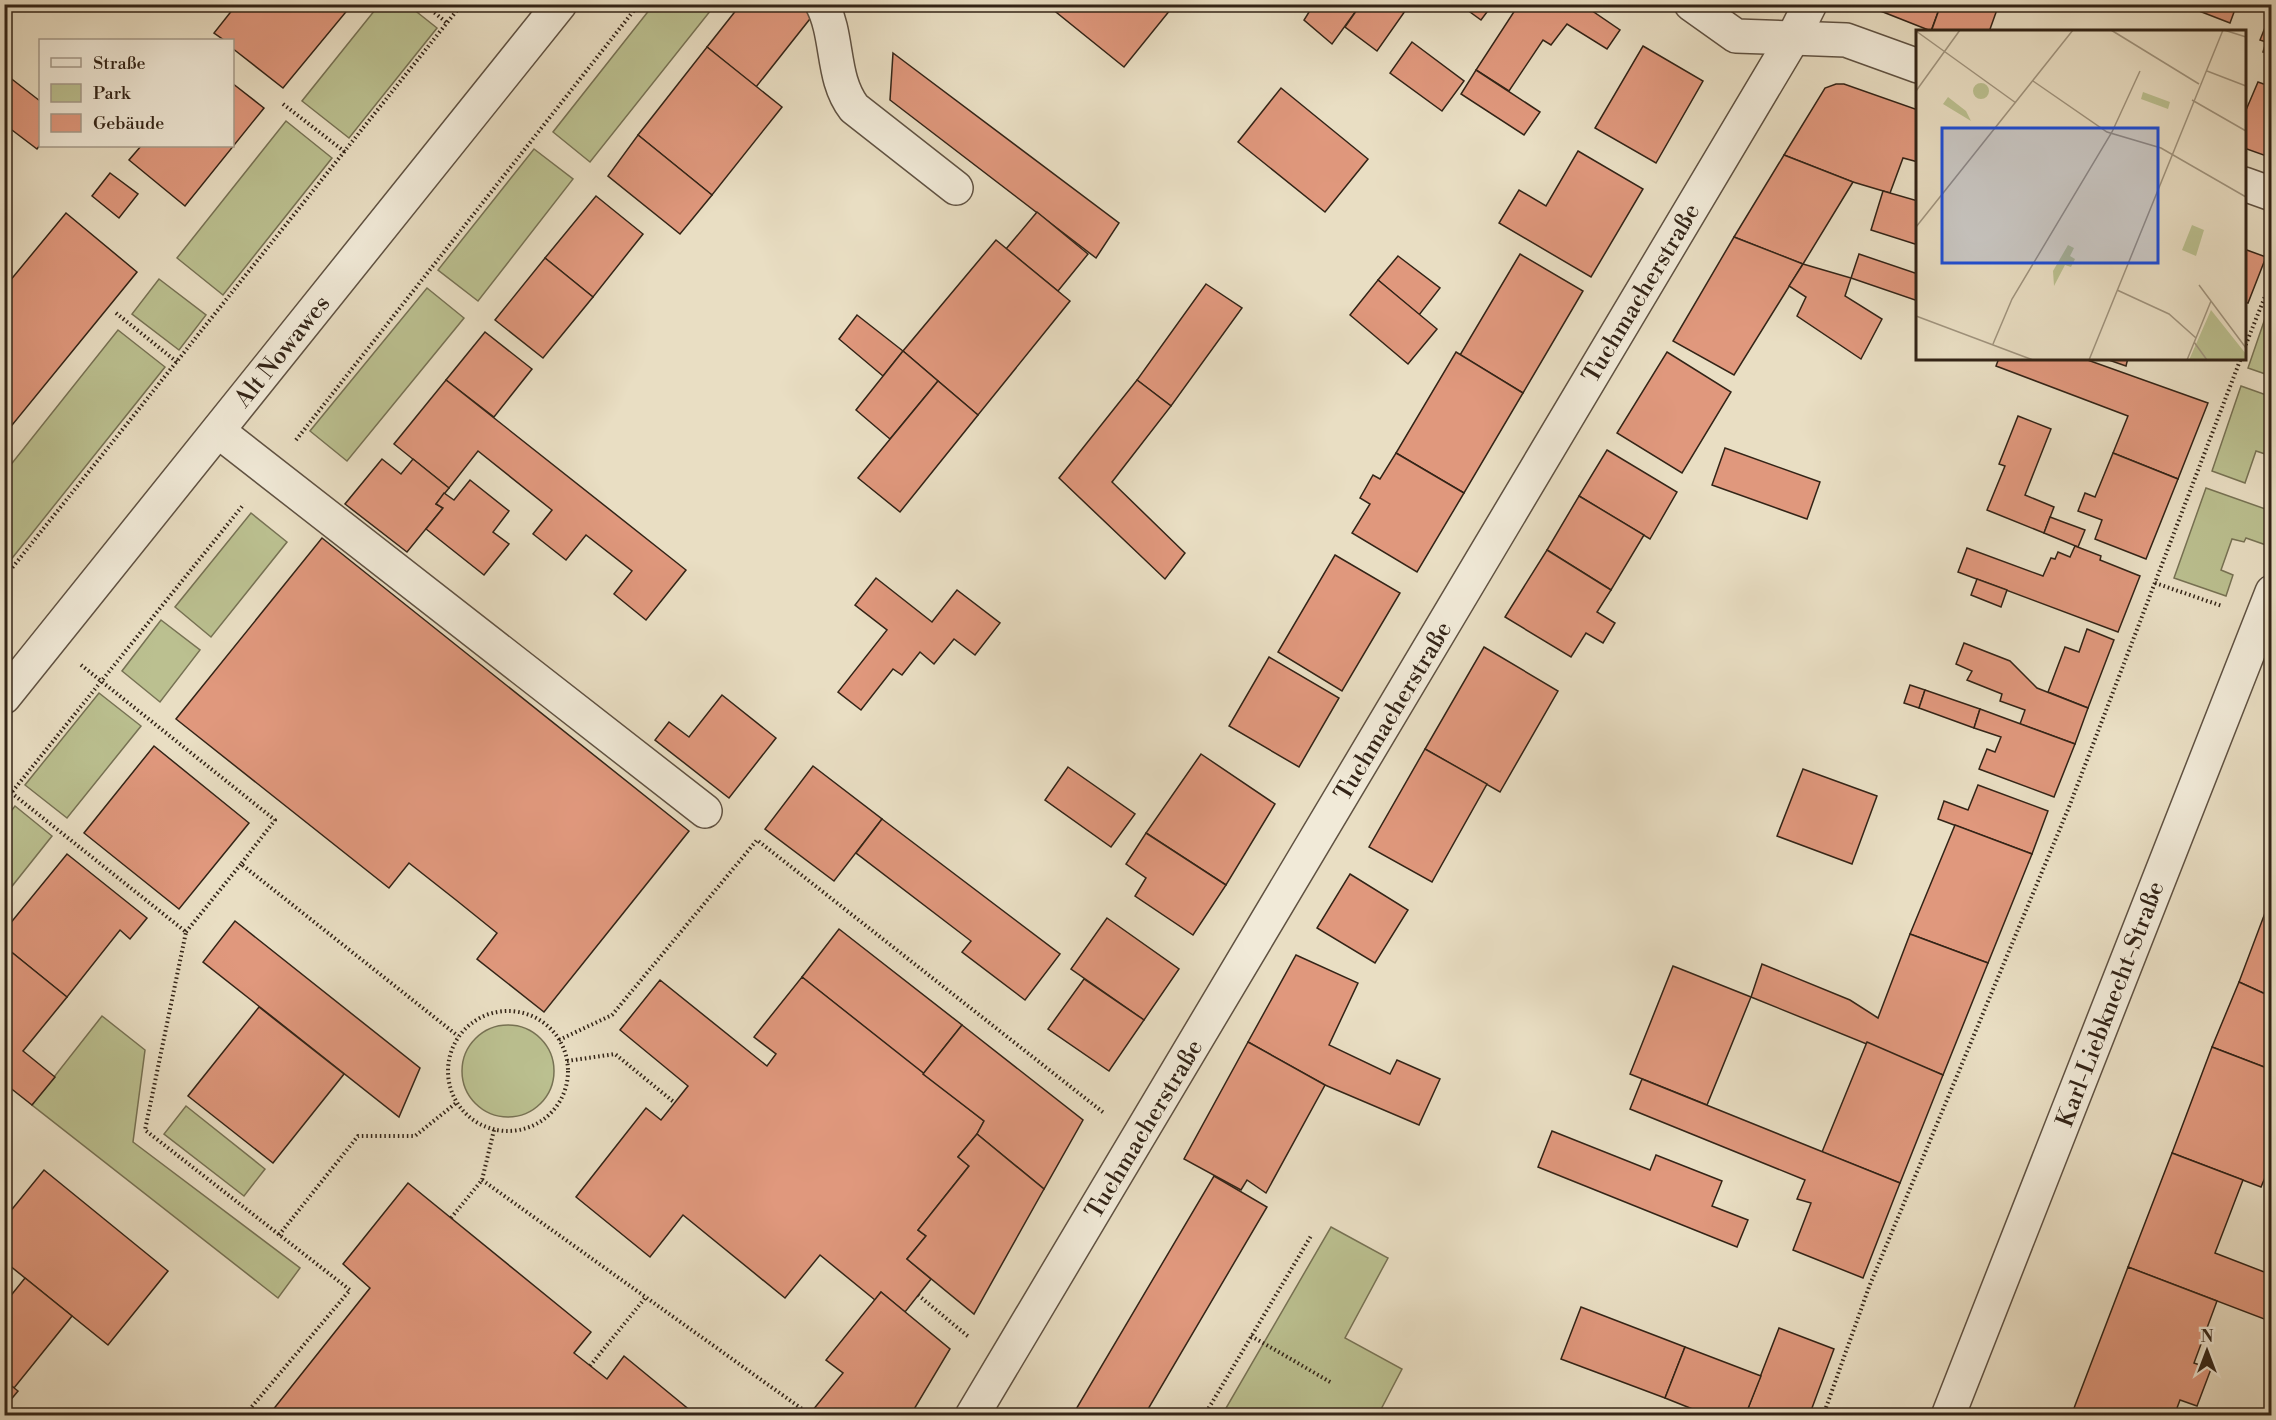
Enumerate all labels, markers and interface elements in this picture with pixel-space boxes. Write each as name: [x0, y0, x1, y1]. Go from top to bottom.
inset map: [1916, 30, 2246, 360]
legend: [39, 39, 234, 147]
text: Straße: [93, 52, 146, 75]
text: Park: [93, 82, 132, 105]
text: Gebäude: [93, 112, 164, 135]
street label: Tuchmacherstraße: [1576, 198, 1707, 389]
street label: Alt Nowawes: [228, 290, 337, 414]
street label: Tuchmacherstraße: [1328, 616, 1459, 807]
street label: Karl-Liebknecht-Straße: [2050, 877, 2172, 1131]
street label: Tuchmacherstraße: [1079, 1034, 1210, 1225]
north arrow: [2177, 1321, 2237, 1381]
text: N: [2201, 1327, 2214, 1347]

